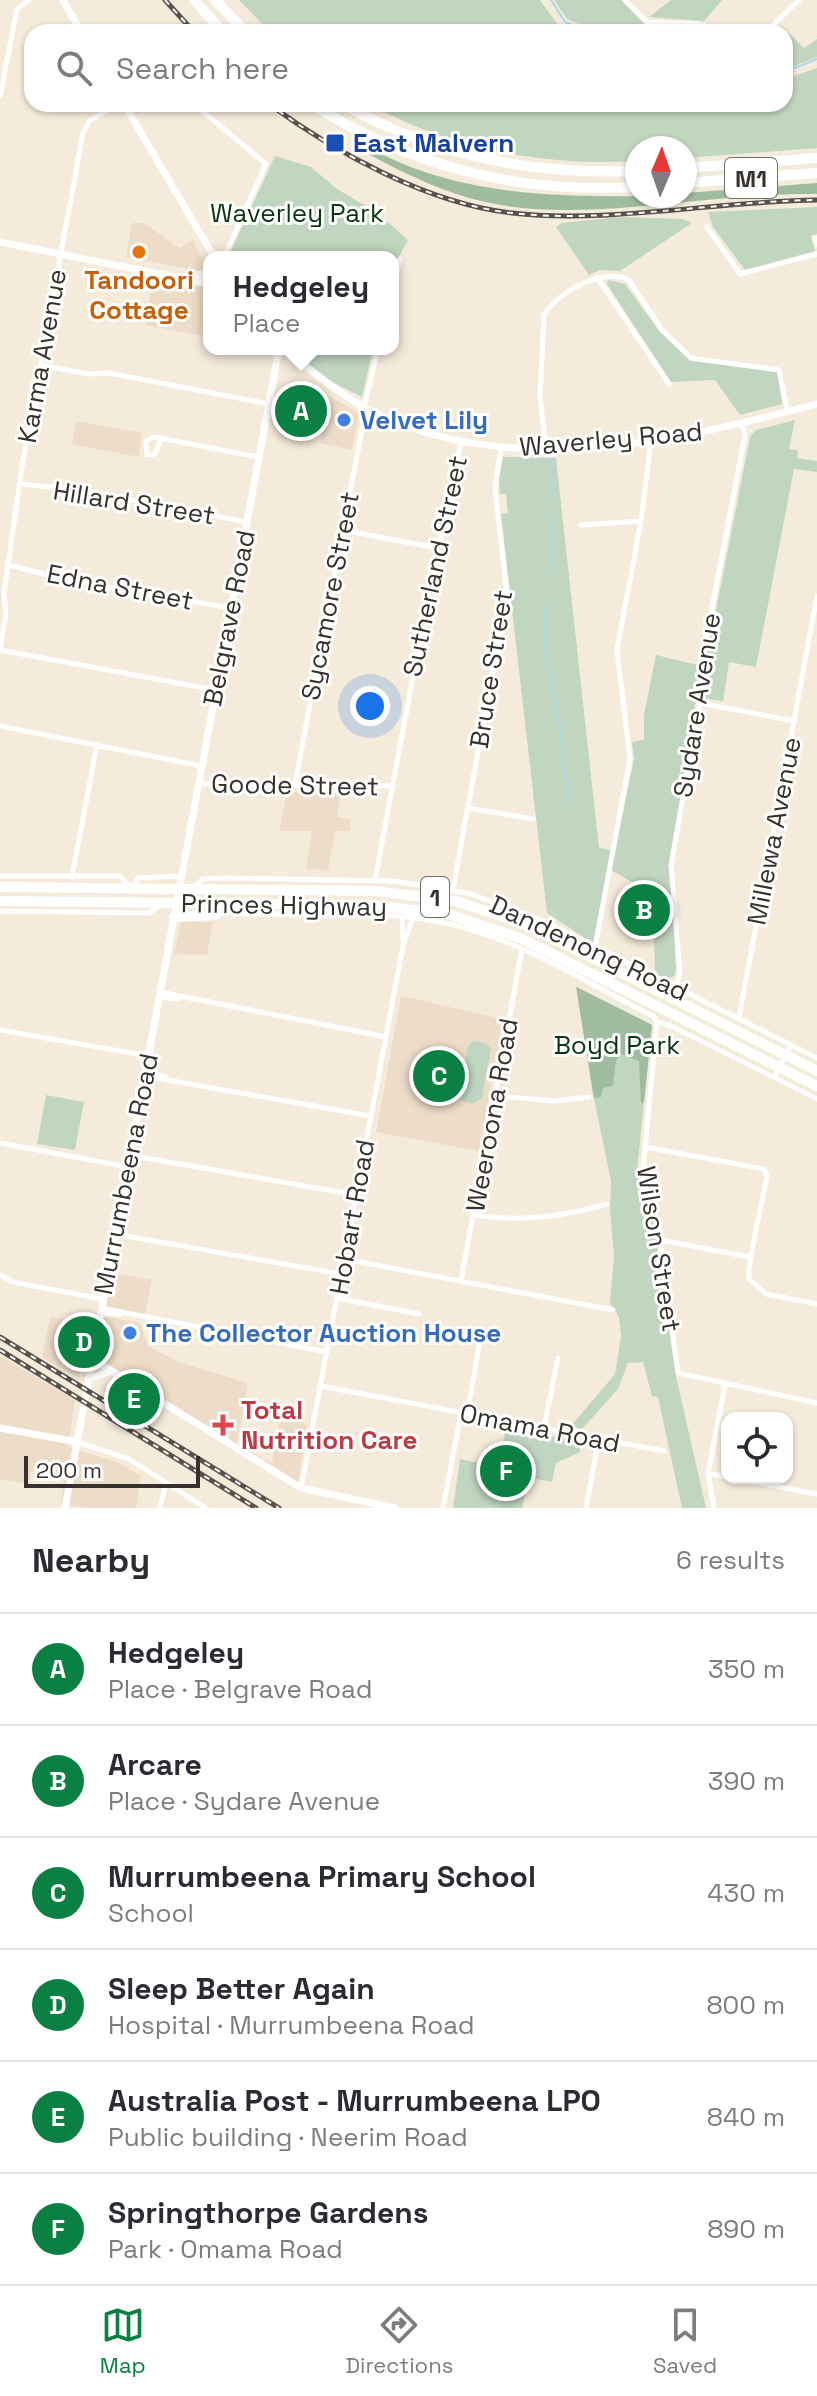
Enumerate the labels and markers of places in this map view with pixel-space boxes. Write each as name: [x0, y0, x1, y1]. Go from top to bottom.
place label: East Malvern: [353, 126, 514, 160]
marker: East Malvern: [324, 132, 346, 154]
marker: Tandoori Cottage: [130, 243, 148, 261]
place label: Tandoori Cottage: [84, 263, 194, 327]
pin: A: [275, 381, 327, 441]
place label: Velvet Lily: [360, 403, 488, 437]
marker: Velvet Lily: [335, 411, 353, 429]
pin: B: [618, 880, 670, 940]
pin: C: [413, 1046, 465, 1106]
pin: D: [58, 1312, 110, 1372]
place label: The Collector Auction House: [146, 1316, 501, 1350]
marker: The Collector Auction House: [121, 1324, 139, 1342]
pin: E: [108, 1369, 160, 1429]
place label: Total Nutrition Care: [241, 1393, 417, 1457]
marker: Total Nutrition Care: [212, 1414, 234, 1436]
pin: F: [480, 1441, 532, 1501]

